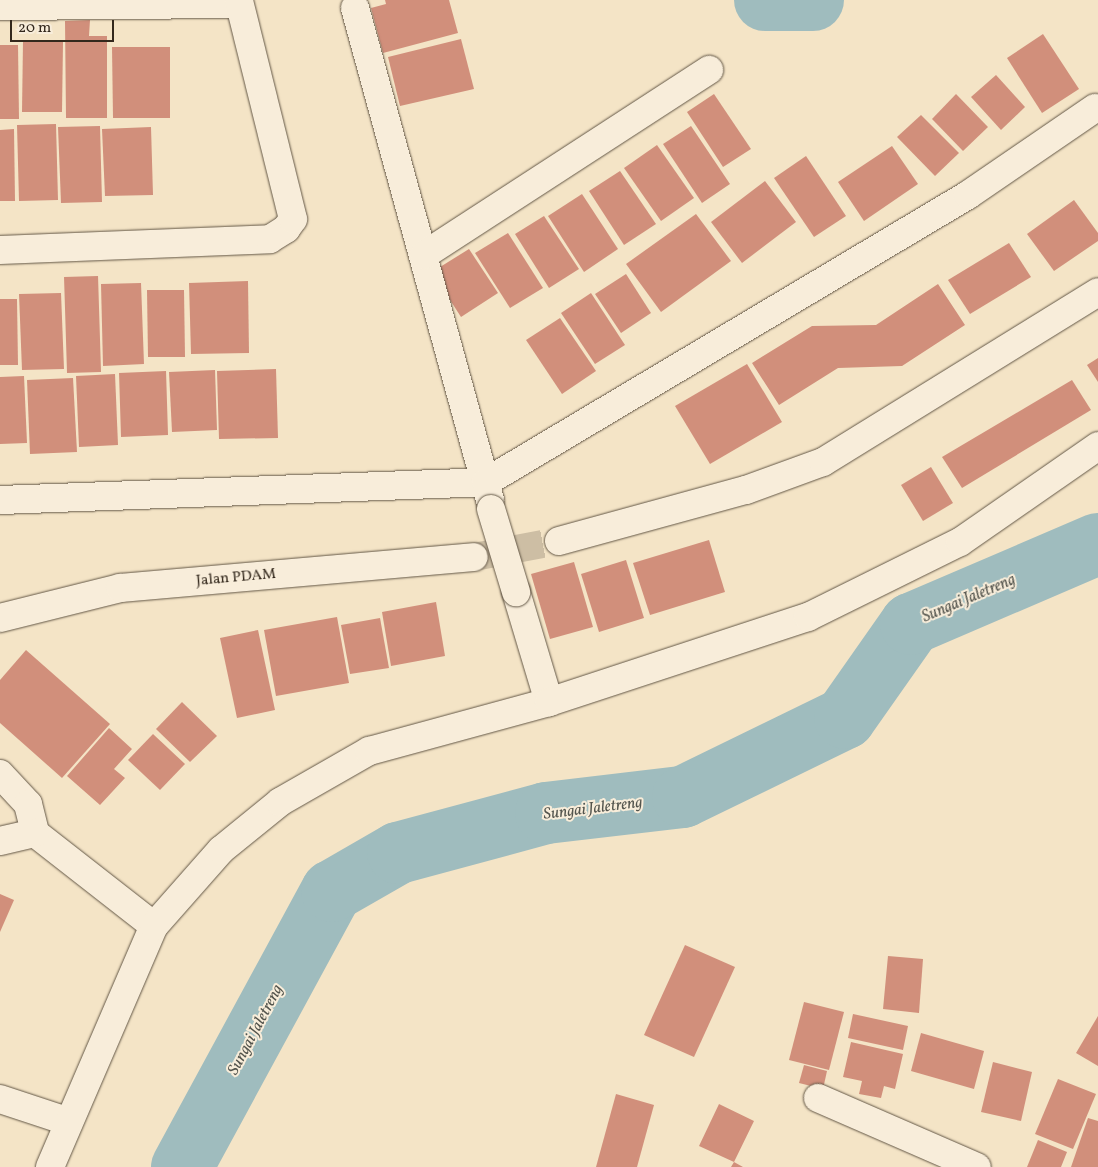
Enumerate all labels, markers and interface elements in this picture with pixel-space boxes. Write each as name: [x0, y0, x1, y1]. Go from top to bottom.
scale bar: [12, 10, 116, 42]
text: 20 m: [18, 18, 51, 39]
street label: Jalan PDAM: [195, 566, 277, 590]
water label: Sungai Jaletreng: [919, 571, 1019, 627]
water label: Sungai Jaletreng: [542, 793, 644, 825]
water label: Sungai Jaletreng: [224, 982, 288, 1078]

